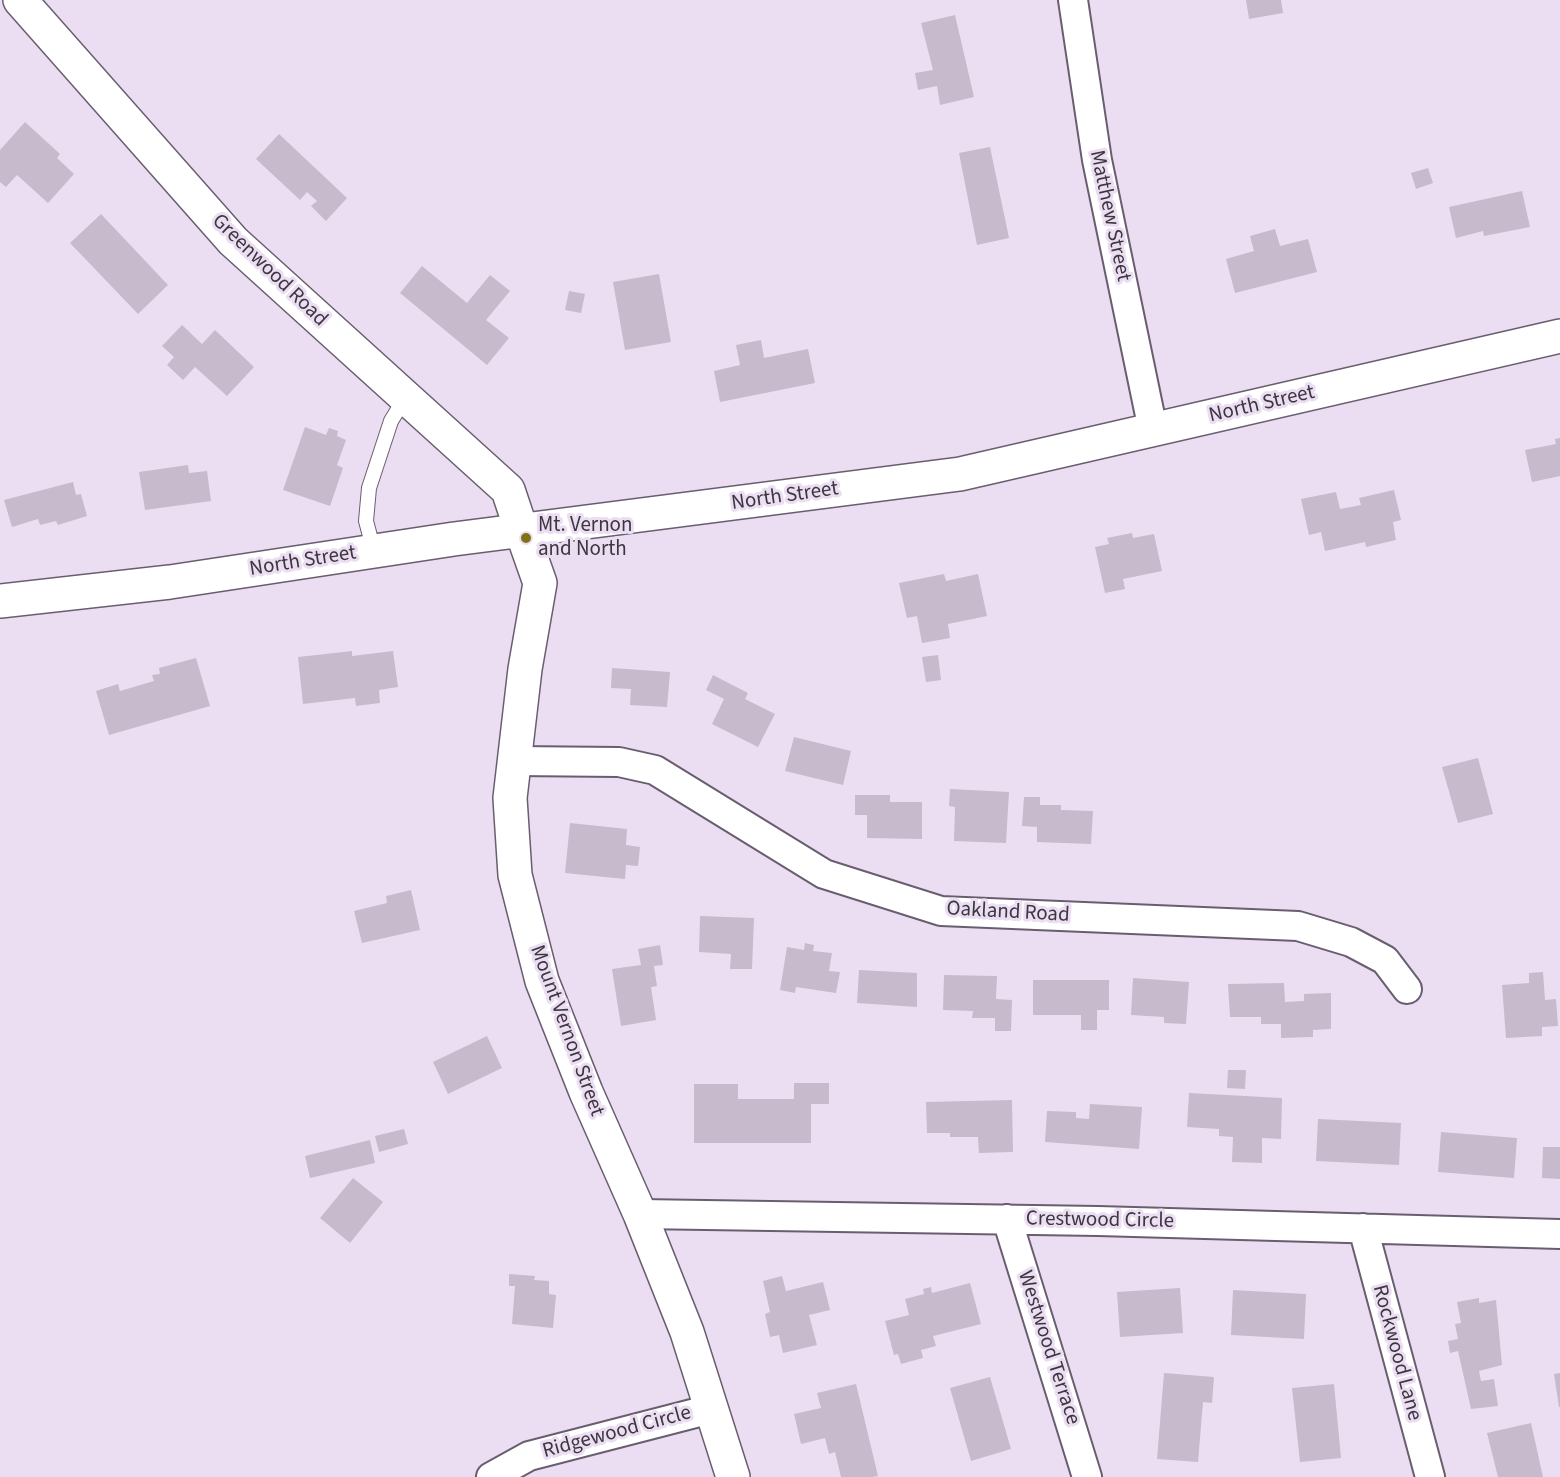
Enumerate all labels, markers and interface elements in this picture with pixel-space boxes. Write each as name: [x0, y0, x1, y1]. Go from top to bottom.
street label: Matthew Street: [1083, 148, 1135, 284]
street label: Greenwood Road: [206, 209, 332, 333]
street label: North Street: [1207, 381, 1317, 429]
street label: North Street: [730, 477, 840, 517]
place label: Mt. Vernon and North: [538, 513, 632, 563]
marker: Mt. Vernon and North: [519, 531, 533, 545]
street label: North Street: [248, 541, 358, 583]
street label: Oakland Road: [946, 897, 1070, 929]
street label: Mount Vernon Street: [523, 942, 609, 1120]
street label: Crestwood Circle: [1026, 1207, 1174, 1235]
street label: Westwood Terrace: [1011, 1268, 1085, 1428]
street label: Rockwood Lane: [1366, 1282, 1426, 1424]
street label: Ridgewood Circle: [540, 1401, 694, 1465]

